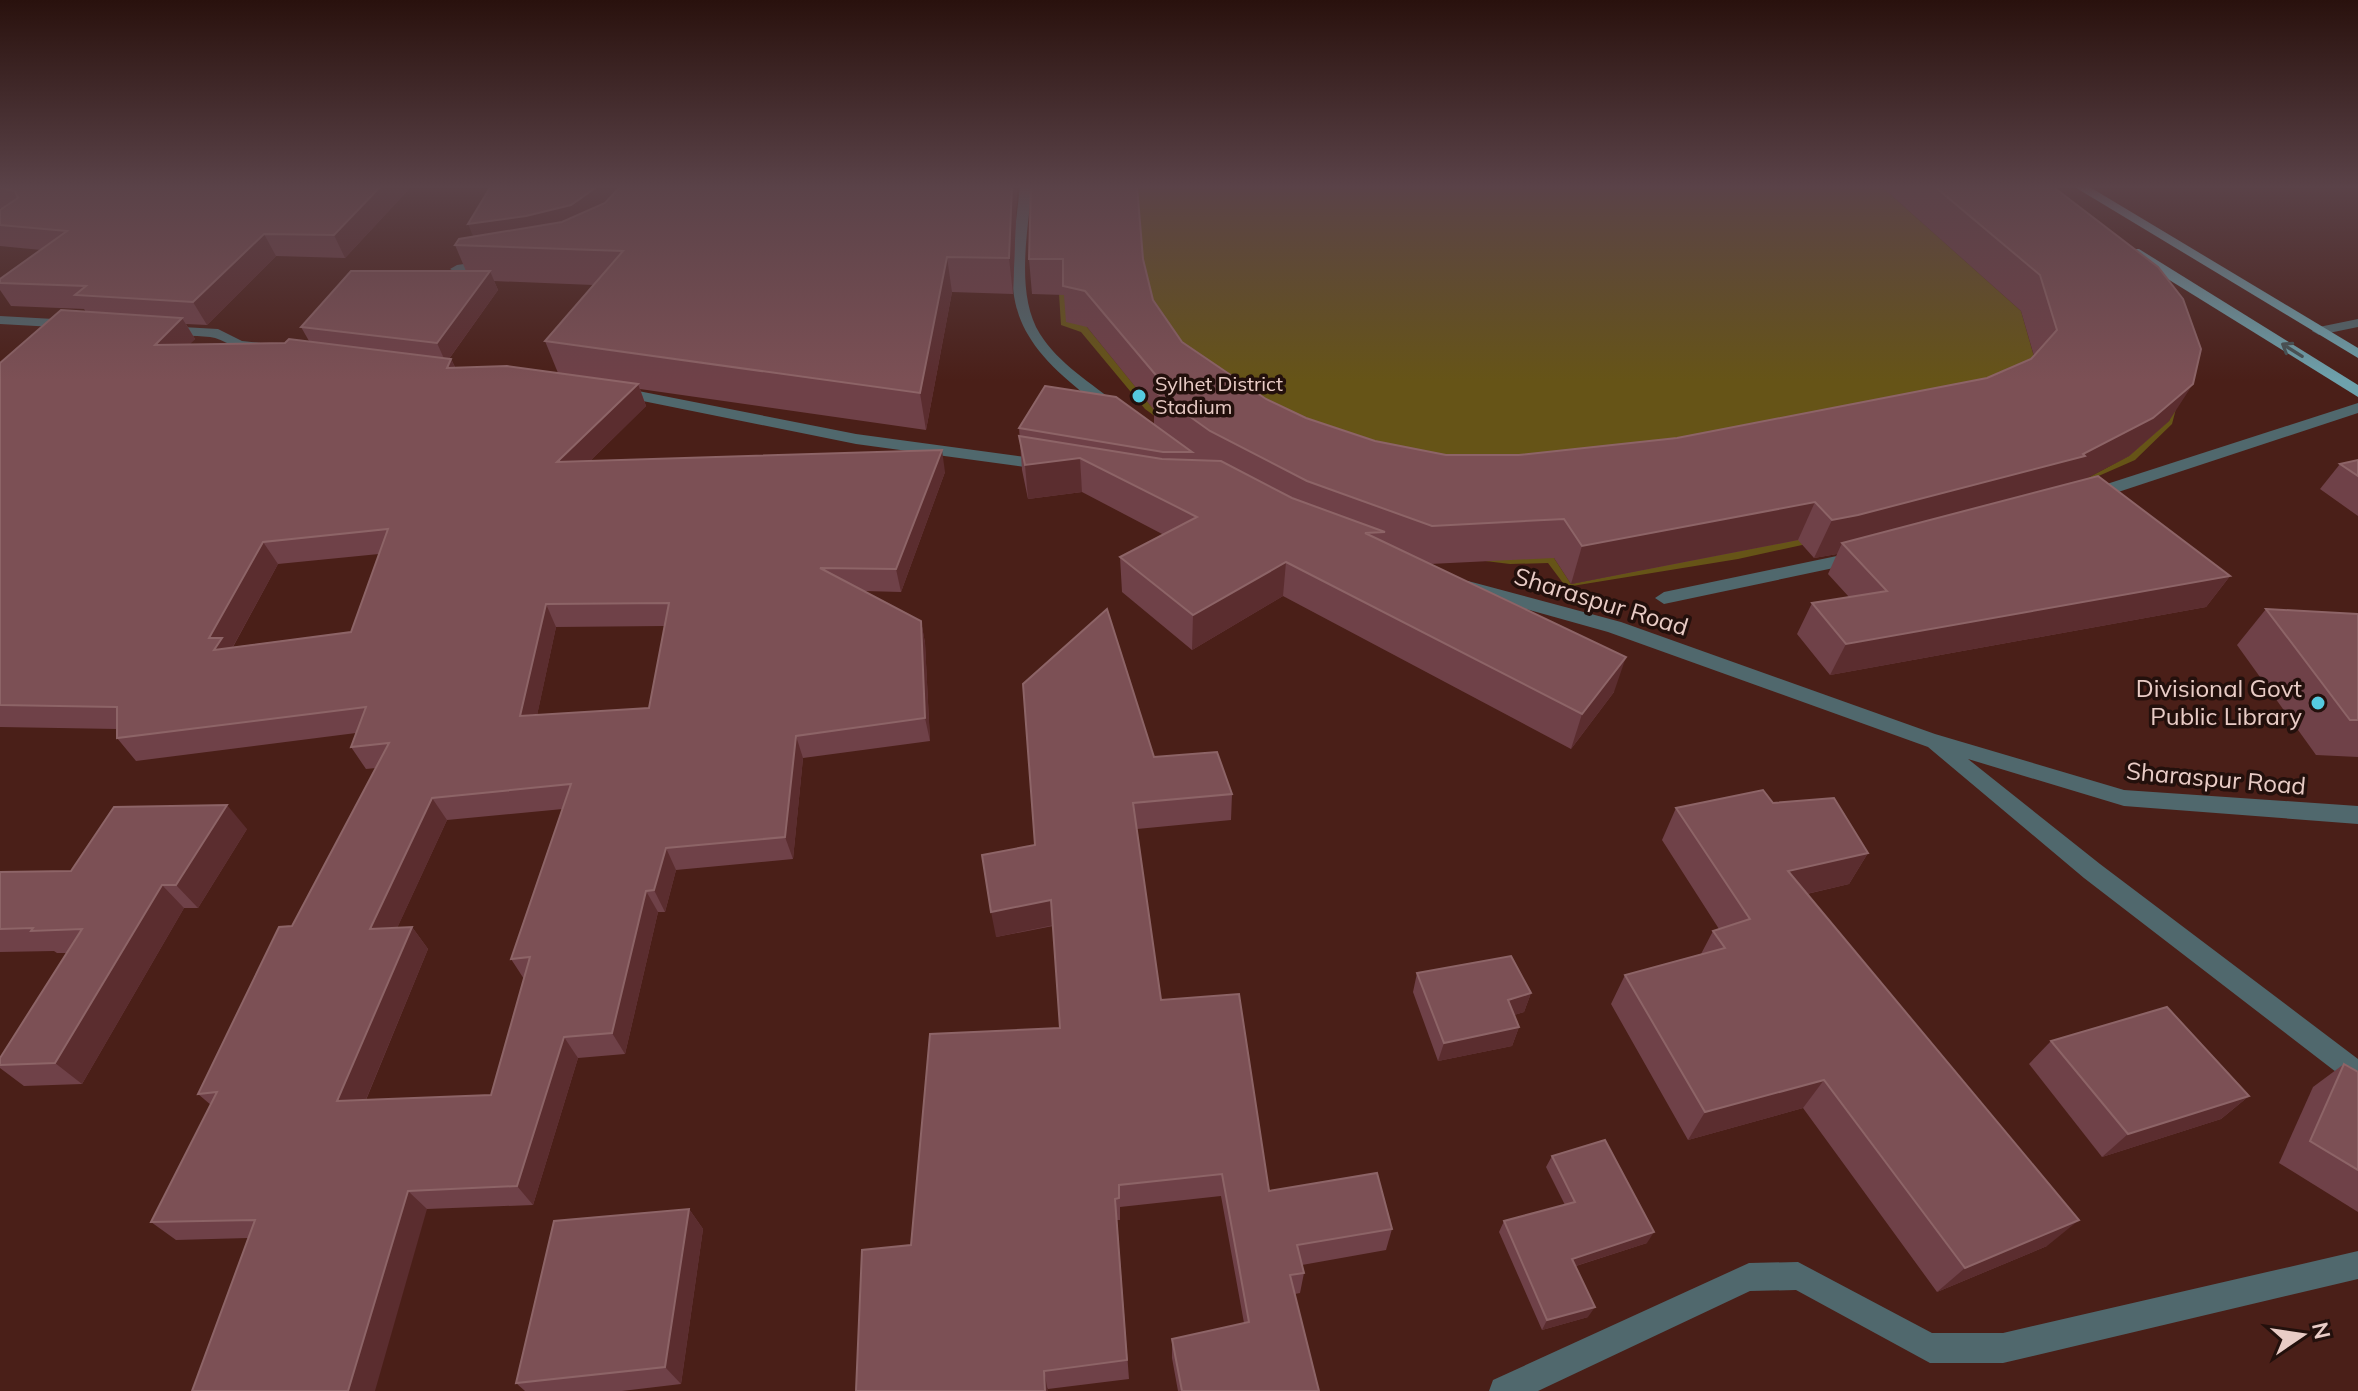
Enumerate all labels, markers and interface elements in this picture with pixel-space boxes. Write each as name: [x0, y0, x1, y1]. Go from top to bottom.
one-way arrow: [2281, 342, 2304, 358]
place label: Sylhet District Stadium: [1155, 371, 1283, 419]
marker: Sylhet District Stadium: [1130, 387, 1148, 405]
street label: Sharaspur Road: [1511, 560, 1692, 642]
place label: Divisional Govt Public Library: [2136, 673, 2302, 731]
marker: Divisional Govt Public Library: [2309, 694, 2327, 712]
street label: Sharaspur Road: [2125, 755, 2307, 801]
north arrow: [2262, 1295, 2342, 1375]
text: N: [2306, 1319, 2337, 1342]

